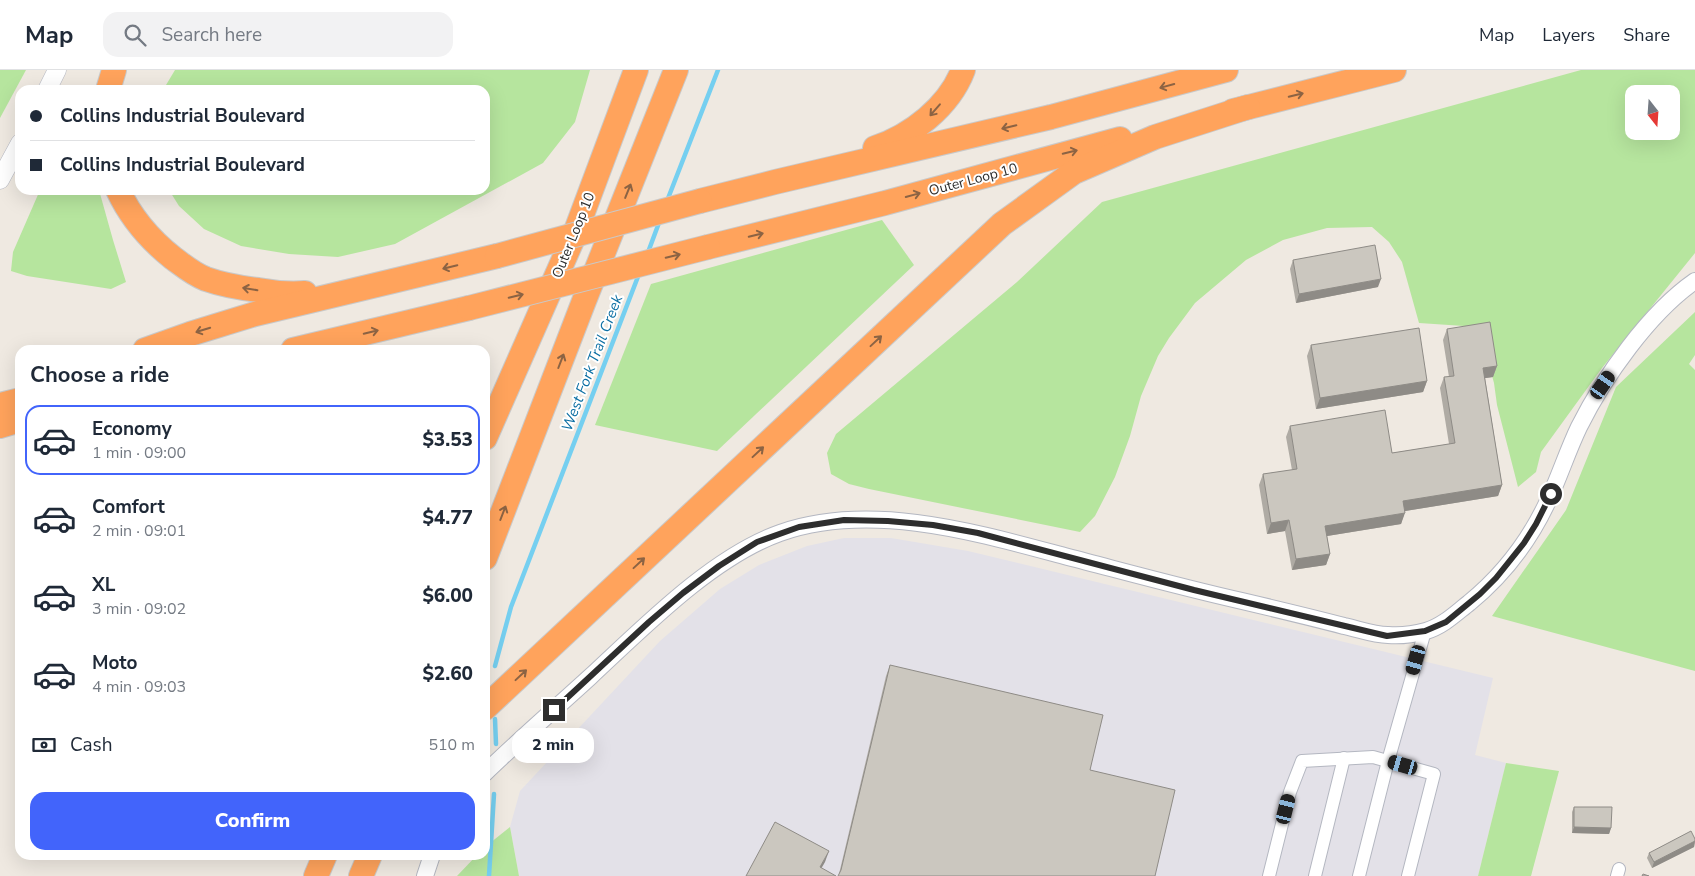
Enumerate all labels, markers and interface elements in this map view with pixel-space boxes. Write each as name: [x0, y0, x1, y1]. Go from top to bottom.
search box: [103, 12, 453, 57]
text: Map: [25, 19, 73, 51]
icon: search: [121, 21, 149, 49]
text: Search here: [161, 22, 262, 48]
text: Map: [1479, 23, 1514, 47]
text: Layers: [1542, 23, 1595, 47]
text: Share: [1623, 23, 1670, 47]
one-way arrow: [1159, 82, 1175, 91]
north arrow: [1625, 85, 1680, 140]
map controls: [1625, 85, 1680, 140]
one-way arrow: [1287, 90, 1303, 99]
text: Collins Industrial Boulevard: [60, 103, 305, 129]
one-way arrow: [930, 103, 941, 116]
one-way arrow: [1002, 123, 1018, 132]
one-way arrow: [1061, 147, 1077, 156]
text: Collins Industrial Boulevard: [60, 152, 305, 178]
street label: Outer Loop 10: [927, 159, 1020, 200]
one-way arrow: [624, 184, 633, 199]
street label: Outer Loop 10: [548, 189, 599, 281]
one-way arrow: [905, 190, 921, 199]
one-way arrow: [747, 230, 763, 239]
one-way arrow: [665, 251, 681, 260]
one-way arrow: [442, 263, 458, 272]
one-way arrow: [243, 284, 259, 294]
one-way arrow: [507, 291, 523, 300]
water label: West Fork Trail Creek: [557, 291, 627, 434]
one-way arrow: [196, 325, 212, 335]
one-way arrow: [363, 327, 379, 336]
one-way arrow: [870, 335, 883, 347]
one-way arrow: [557, 354, 566, 369]
text: Choose a ride: [30, 360, 169, 390]
car: [1588, 368, 1617, 402]
text: Economy: [92, 416, 172, 442]
icon: car: [32, 418, 77, 463]
text: $3.53: [422, 427, 473, 453]
text: 1 min · 09:00: [92, 442, 186, 464]
one-way arrow: [751, 446, 764, 458]
route start: [1540, 483, 1562, 505]
text: Comfort: [92, 494, 165, 520]
icon: car: [32, 496, 77, 541]
text: $4.77: [422, 505, 473, 531]
one-way arrow: [499, 505, 508, 520]
text: 2 min · 09:01: [92, 520, 186, 542]
one-way arrow: [633, 557, 646, 569]
text: XL: [92, 572, 115, 598]
icon: car: [32, 574, 77, 619]
text: $6.00: [422, 583, 473, 609]
text: 3 min · 09:02: [92, 598, 186, 620]
car: [1404, 644, 1427, 676]
text: Moto: [92, 650, 138, 676]
icon: car: [32, 652, 77, 697]
text: $2.60: [422, 661, 473, 687]
one-way arrow: [514, 669, 527, 681]
text: 4 min · 09:03: [92, 676, 186, 698]
route end: [543, 699, 565, 721]
callout: 2 min: [513, 728, 595, 762]
icon: cash: [30, 731, 58, 759]
text: Cash: [70, 732, 112, 758]
text: 510 m: [428, 734, 475, 756]
text: 2 min: [532, 734, 574, 756]
car: [1386, 754, 1419, 776]
button: Confirm: [30, 792, 475, 850]
car: [1275, 793, 1296, 825]

